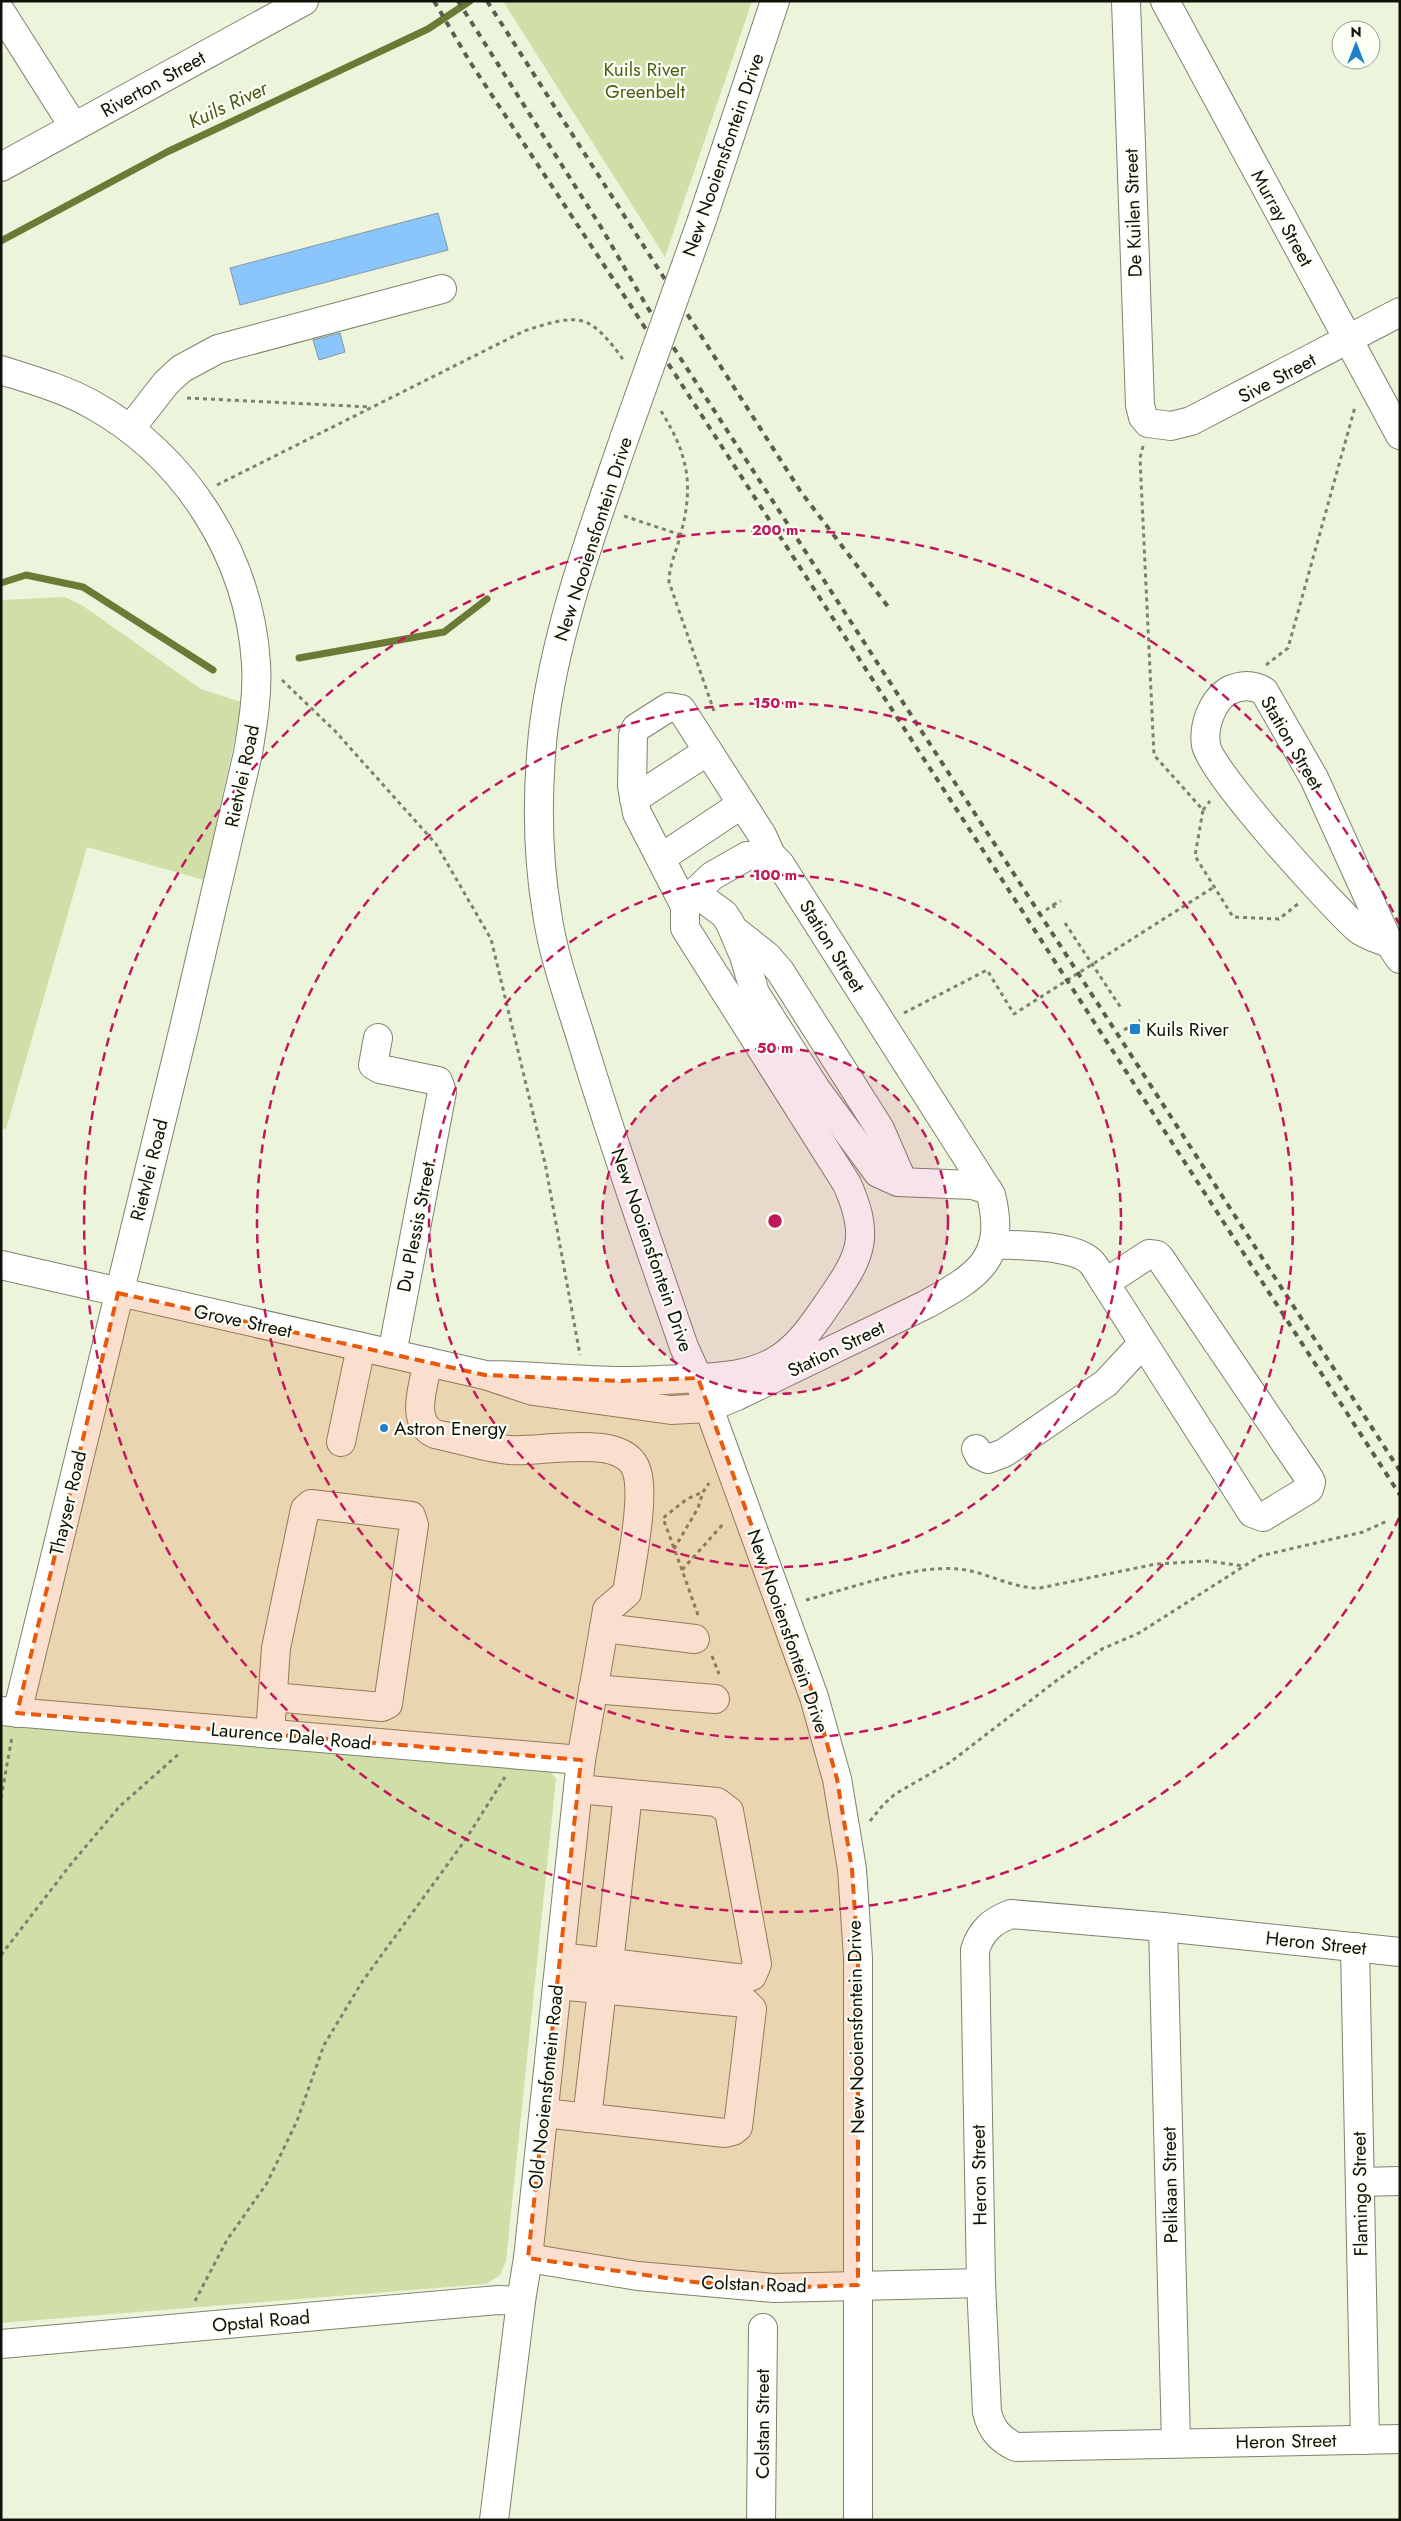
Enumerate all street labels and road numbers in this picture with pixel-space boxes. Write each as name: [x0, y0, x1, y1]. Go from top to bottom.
street label: Riverton Street: [96, 44, 211, 124]
street label: New Nooiensfontein Drive: [675, 49, 771, 260]
street label: De Kuilen Street: [1117, 148, 1149, 278]
street label: Murray Street: [1244, 165, 1320, 272]
street label: Sive Street: [1233, 346, 1321, 410]
street label: New Nooiensfontein Drive: [547, 433, 639, 645]
street label: Station Street: [1254, 691, 1330, 796]
street label: Rietvlei Road: [218, 722, 266, 830]
street label: Station Street: [793, 894, 871, 998]
street label: Rietvlei Road: [123, 1116, 175, 1224]
street label: New Nooiensfontein Drive: [604, 1145, 700, 1356]
street label: Du Plessis Street: [390, 1159, 442, 1294]
street label: Grove Street: [191, 1297, 295, 1345]
street label: Station Street: [783, 1314, 889, 1384]
street label: Thayser Road: [43, 1448, 93, 1558]
street label: New Nooiensfontein Drive: [740, 1526, 836, 1737]
street label: Laurence Dale Road: [210, 1716, 372, 1756]
street label: New Nooiensfontein Drive: [841, 1920, 871, 2134]
street label: Heron Street: [1264, 1924, 1368, 1962]
street label: Old Nooiensfontein Road: [522, 1983, 570, 2191]
street label: Heron Street: [965, 2124, 993, 2226]
street label: Pelikaan Street: [1155, 2126, 1185, 2244]
street label: Flamingo Street: [1345, 2131, 1375, 2257]
street label: Colstan Road: [701, 2269, 807, 2299]
street label: Opstal Road: [211, 2303, 311, 2339]
street label: Colstan Street: [749, 2368, 776, 2479]
street label: Heron Street: [1235, 2427, 1337, 2455]

